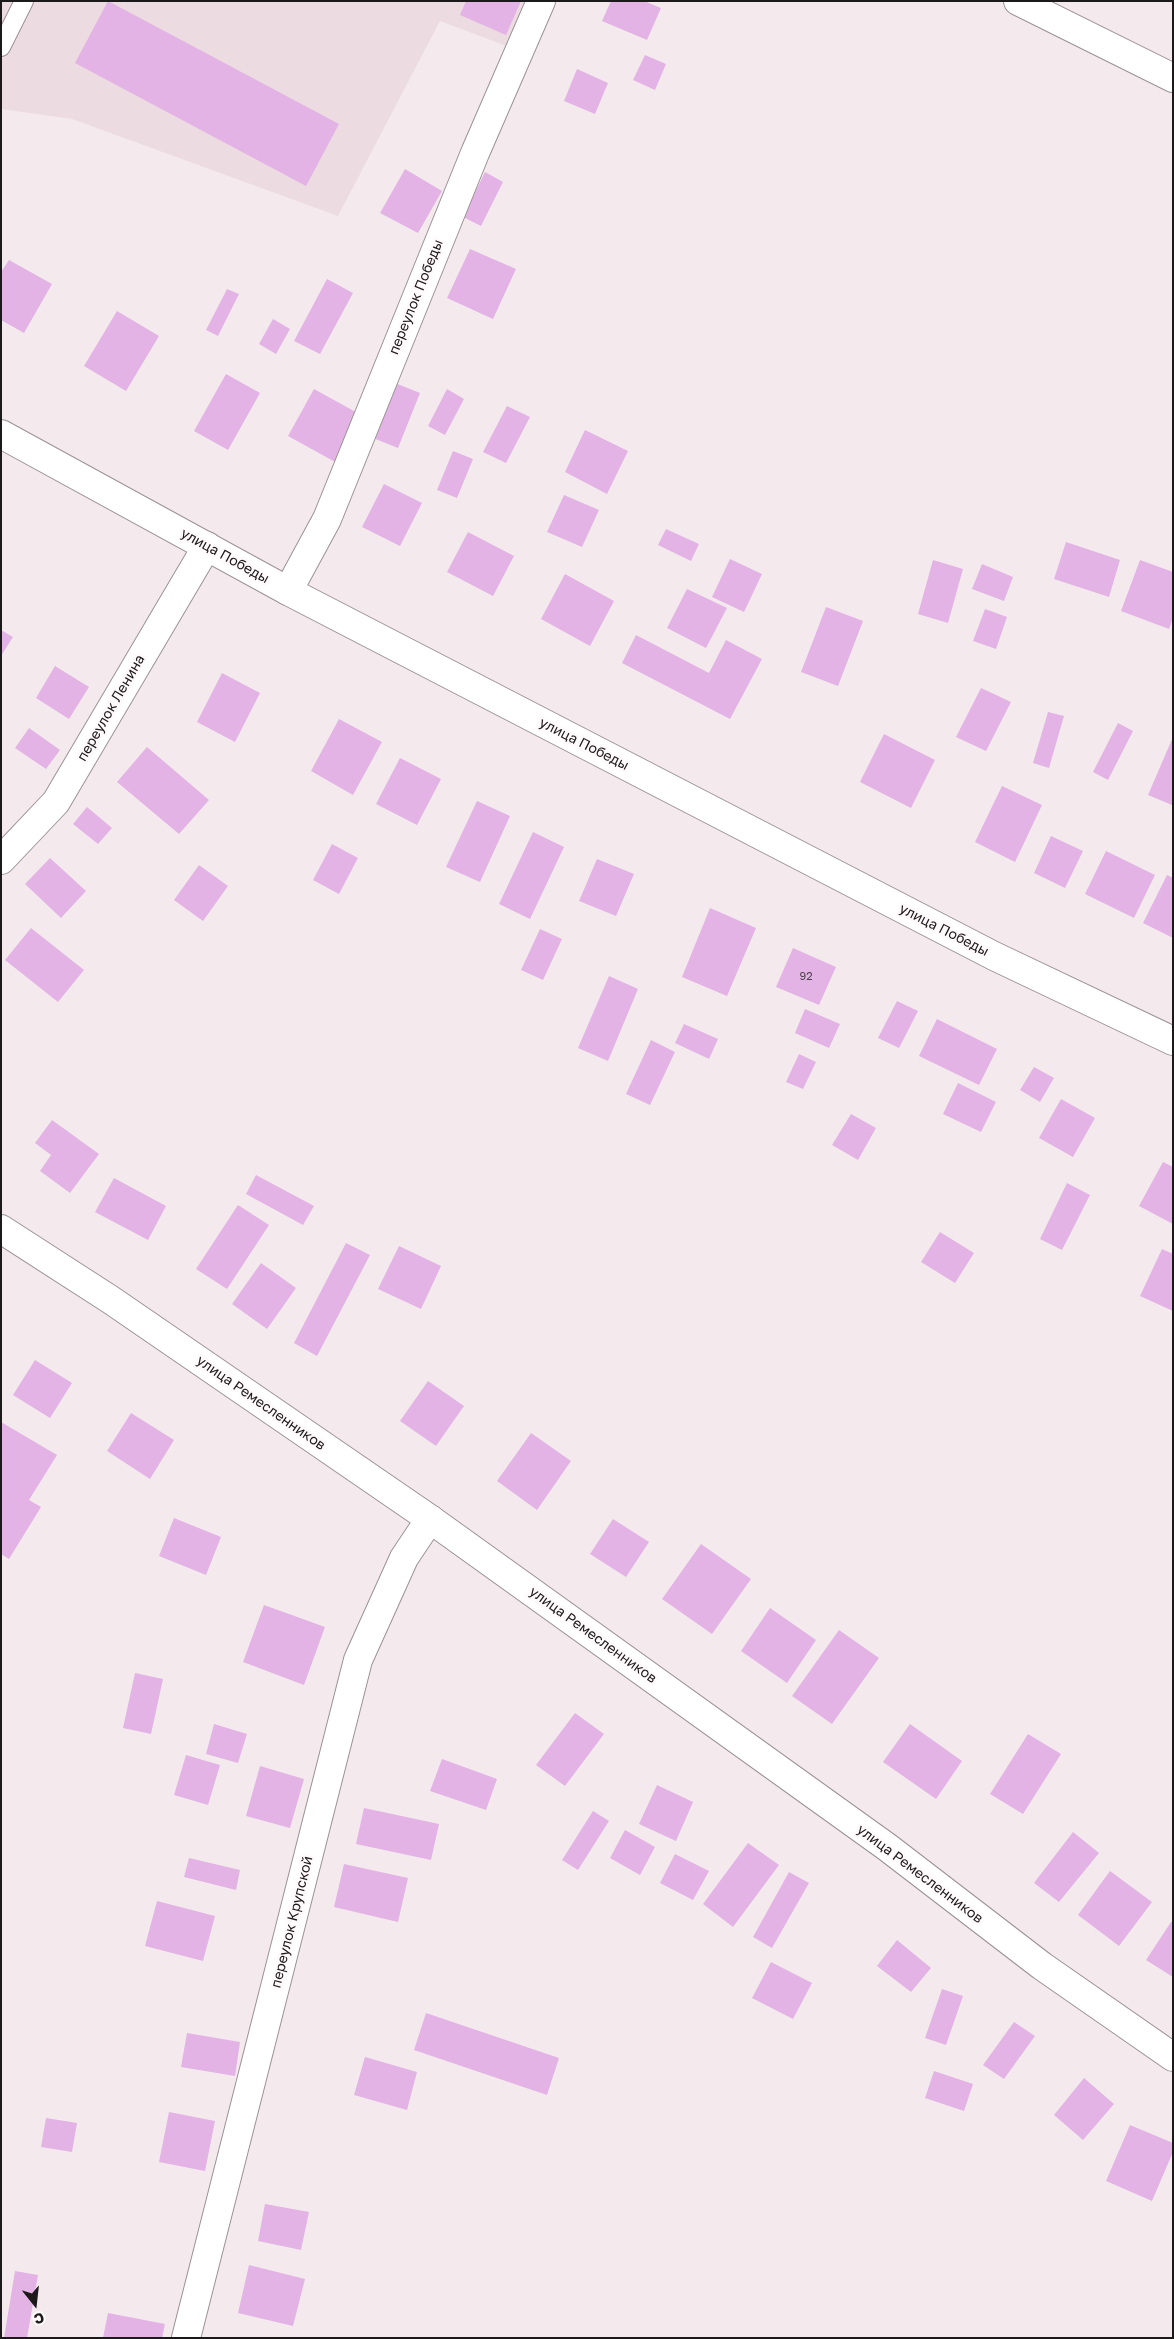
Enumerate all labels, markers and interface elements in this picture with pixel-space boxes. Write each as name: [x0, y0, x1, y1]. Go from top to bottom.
street label: переулок Победы: [385, 237, 447, 357]
street label: улица Победы: [178, 525, 272, 587]
street label: переулок Ленина: [74, 652, 148, 764]
street label: улица Победы: [536, 714, 632, 774]
street label: улица Победы: [896, 900, 992, 960]
house number: 92: [799, 970, 813, 984]
street label: улица Ремесленников: [193, 1352, 329, 1454]
street label: улица Ремесленников: [526, 1583, 660, 1687]
street label: улица Ремесленников: [854, 1821, 986, 1927]
street label: переулок Крупской: [267, 1854, 317, 1990]
north arrow: [10, 2279, 60, 2329]
text: С: [32, 2309, 46, 2328]

